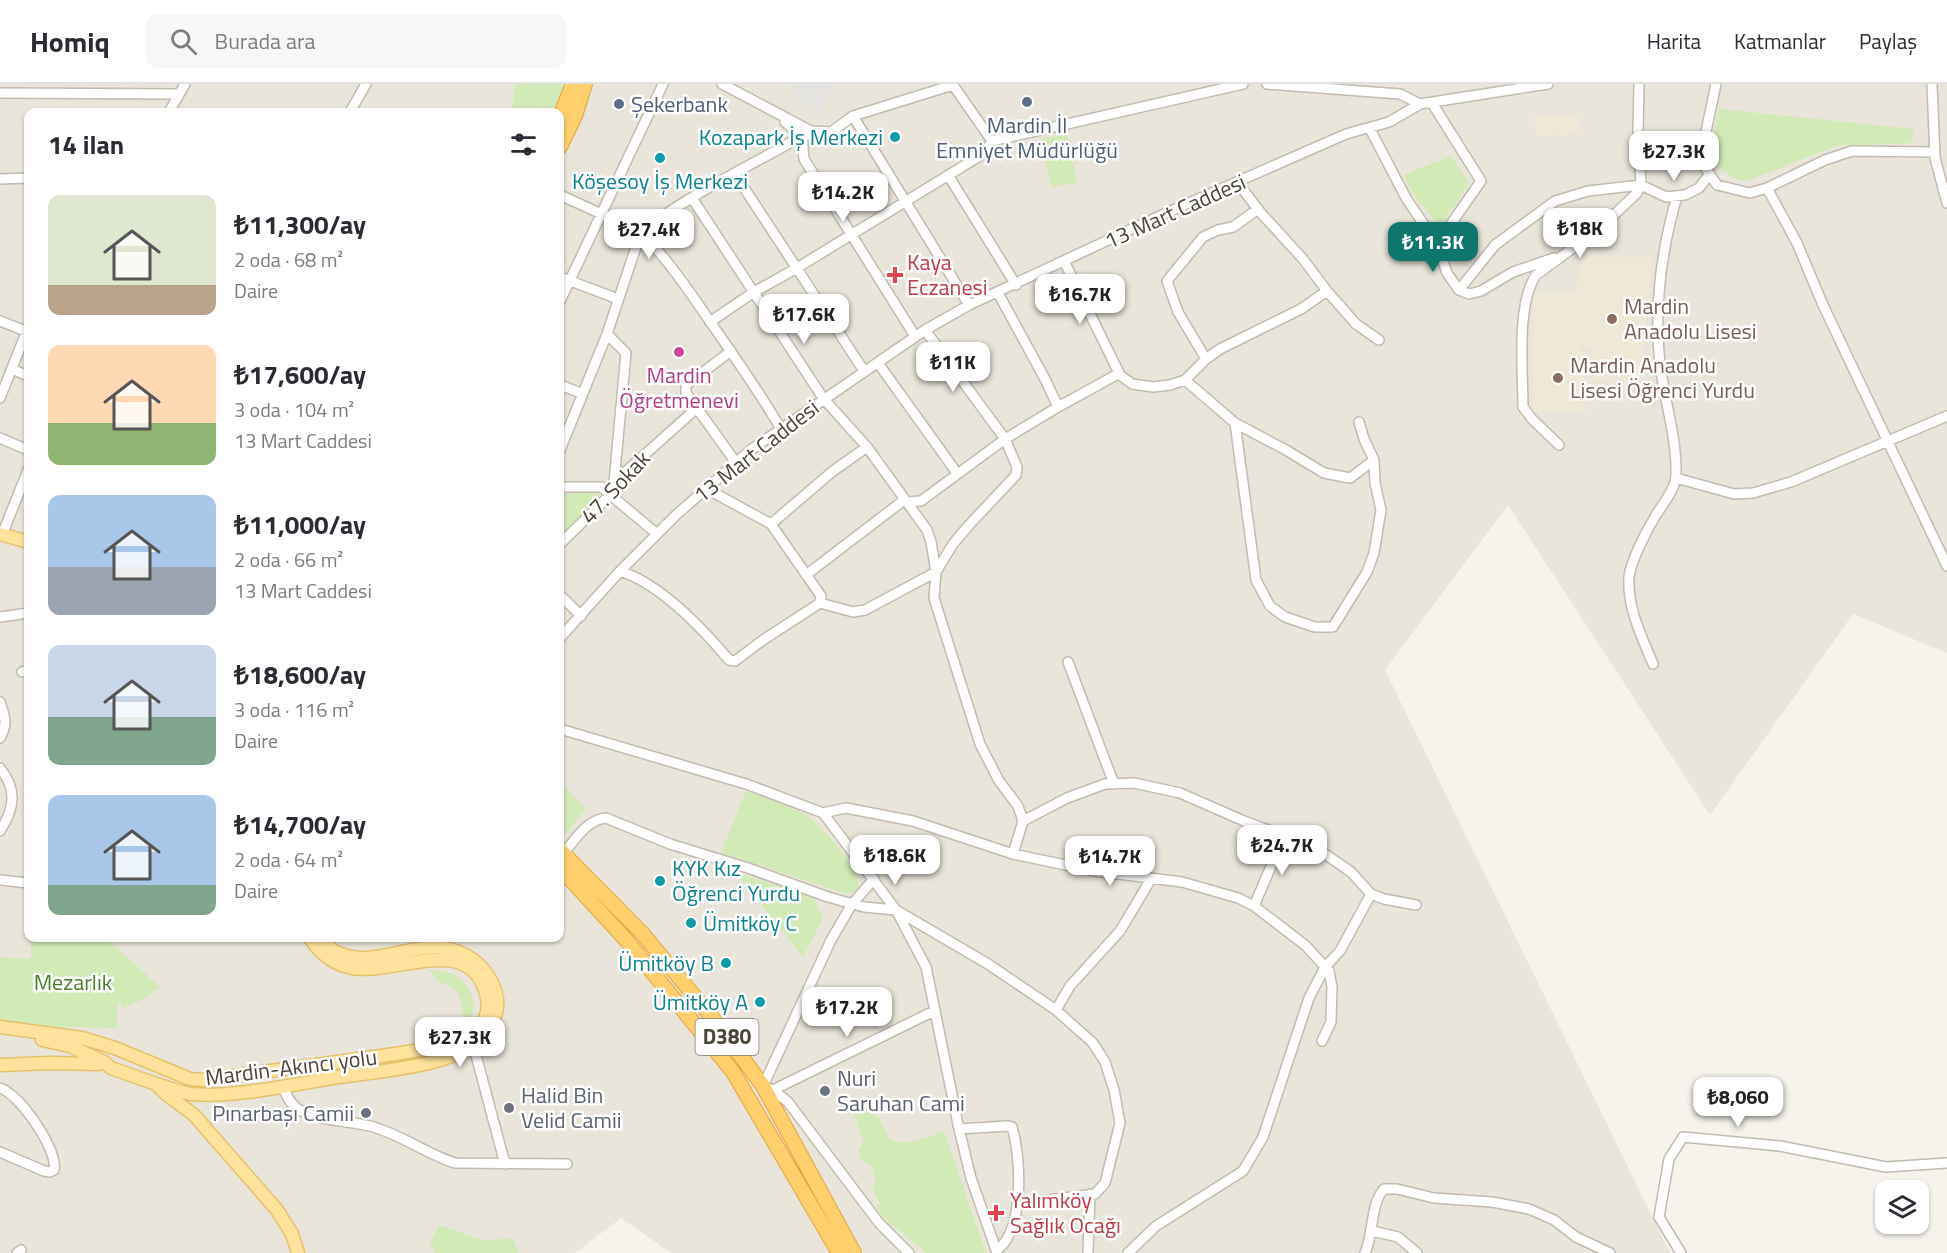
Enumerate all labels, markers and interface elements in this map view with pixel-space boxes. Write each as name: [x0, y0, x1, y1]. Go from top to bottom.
search box: [146, 14, 566, 68]
text: Homiq: [30, 20, 110, 63]
text: Burada ara: [215, 24, 316, 58]
icon: search: [167, 25, 200, 58]
text: Harita: [1647, 25, 1701, 57]
text: Katmanlar: [1734, 25, 1826, 57]
text: Paylaş: [1859, 25, 1917, 57]
place label: Şekerbank: [631, 87, 728, 121]
marker: Mardin İl Emniyet Müdürlüğü: [1020, 95, 1034, 109]
marker: Şekerbank: [612, 97, 626, 111]
place label: Mardin İl Emniyet Müdürlüğü: [936, 108, 1118, 167]
place label: Kozapark İş Merkezi: [699, 120, 883, 154]
text: 14 ilan: [48, 125, 124, 164]
icon: filters: [507, 128, 540, 161]
marker: Kozapark İş Merkezi: [888, 130, 902, 144]
pin: ₺27.3K: [1625, 131, 1723, 182]
text: ₺27.3K: [1643, 135, 1705, 166]
marker: Köşesoy İş Merkezi: [653, 151, 667, 165]
place label: Köşesoy İş Merkezi: [572, 164, 748, 198]
street label: 13 Mart Caddesi: [1099, 165, 1251, 257]
pin: ₺14.2K: [794, 172, 892, 223]
text: ₺14.2K: [812, 176, 874, 207]
text: ₺11,300/ay: [234, 205, 366, 244]
pin: ₺18K: [1544, 208, 1616, 259]
pin: ₺27.4K: [600, 209, 698, 260]
text: ₺18K: [1557, 212, 1603, 243]
text: ₺27.4K: [618, 213, 680, 244]
icon: home: [96, 219, 168, 291]
pin: ₺11.3K: [1384, 222, 1482, 273]
text: ₺11.3K: [1402, 226, 1464, 257]
text: 2 oda · 68 m²: [234, 244, 343, 275]
place label: Kaya Eczanesi: [907, 245, 988, 304]
marker: Kaya Eczanesi: [888, 268, 902, 282]
pin: ₺16.7K: [1031, 274, 1129, 325]
text: Daire: [234, 275, 278, 306]
text: ₺16.7K: [1049, 278, 1111, 309]
place label: Mardin Anadolu Lisesi: [1624, 289, 1757, 348]
pin: ₺17.6K: [755, 294, 853, 345]
text: ₺17.6K: [773, 298, 835, 329]
marker: Mardin Anadolu Lisesi: [1605, 312, 1619, 326]
pin: ₺11K: [917, 342, 989, 393]
marker: Mardin Öğretmenevi: [672, 345, 686, 359]
text: ₺11K: [930, 346, 976, 377]
place label: Mardin Anadolu Lisesi Öğrenci Yurdu: [1570, 348, 1755, 407]
text: ₺17,600/ay: [234, 355, 366, 394]
place label: Mardin Öğretmenevi: [619, 358, 739, 417]
icon: home: [96, 369, 168, 441]
marker: Mardin Anadolu Lisesi Öğrenci Yurdu: [1551, 371, 1565, 385]
street label: 13 Mart Caddesi: [686, 391, 826, 511]
text: 3 oda · 104 m²: [234, 394, 354, 425]
text: 13 Mart Caddesi: [234, 425, 372, 456]
street label: 47. Sokak: [572, 442, 658, 531]
text: ₺11,000/ay: [234, 505, 366, 544]
icon: home: [96, 519, 168, 591]
text: 2 oda · 66 m²: [234, 544, 343, 575]
text: 13 Mart Caddesi: [234, 575, 372, 606]
text: ₺18,600/ay: [234, 655, 366, 694]
icon: home: [96, 669, 168, 741]
text: 3 oda · 116 m²: [234, 694, 354, 725]
text: Daire: [234, 725, 278, 756]
text: ₺14,700/ay: [234, 805, 366, 844]
icon: home: [96, 819, 168, 891]
pin: ₺24.7K: [1233, 825, 1331, 876]
text: ₺24.7K: [1251, 829, 1313, 860]
pin: ₺18.6K: [846, 835, 944, 886]
pin: ₺14.7K: [1061, 836, 1159, 887]
text: ₺18.6K: [864, 839, 926, 870]
text: ₺14.7K: [1079, 840, 1141, 871]
text: 2 oda · 64 m²: [234, 844, 343, 875]
place label: KYK Kız Öğrenci Yurdu: [672, 851, 800, 910]
marker: KYK Kız Öğrenci Yurdu: [653, 874, 667, 888]
text: Daire: [234, 875, 278, 906]
place label: Ümitköy C: [703, 906, 797, 940]
marker: Ümitköy C: [684, 916, 698, 930]
place label: Ümitköy B: [618, 946, 714, 980]
marker: Ümitköy B: [719, 956, 733, 970]
park label: Mezarlık: [34, 965, 113, 999]
place label: Ümitköy A: [653, 985, 748, 1019]
pin: ₺17.2K: [798, 987, 896, 1038]
text: ₺17.2K: [816, 991, 878, 1022]
marker: Ümitköy A: [753, 995, 767, 1009]
pin: ₺27.3K: [411, 1017, 509, 1068]
road number: D380: [696, 1019, 758, 1055]
text: ₺27.3K: [429, 1021, 491, 1052]
street label: Mardin-Akıncı yolu: [203, 1040, 379, 1094]
place label: Nuri Saruhan Cami: [837, 1061, 965, 1120]
pin: ₺8,060: [1689, 1077, 1787, 1128]
place label: Halid Bin Velid Camii: [521, 1078, 622, 1137]
text: ₺8,060: [1707, 1081, 1769, 1112]
marker: Nuri Saruhan Cami: [818, 1084, 832, 1098]
place label: Pınarbaşı Camii: [212, 1096, 354, 1130]
marker: Halid Bin Velid Camii: [502, 1101, 516, 1115]
marker: Pınarbaşı Camii: [359, 1106, 373, 1120]
map controls: [1875, 1180, 1929, 1234]
button: layers: [1875, 1180, 1929, 1234]
place label: Yalımköy Sağlık Ocağı: [1010, 1183, 1121, 1242]
marker: Yalımköy Sağlık Ocağı: [987, 1204, 1005, 1222]

